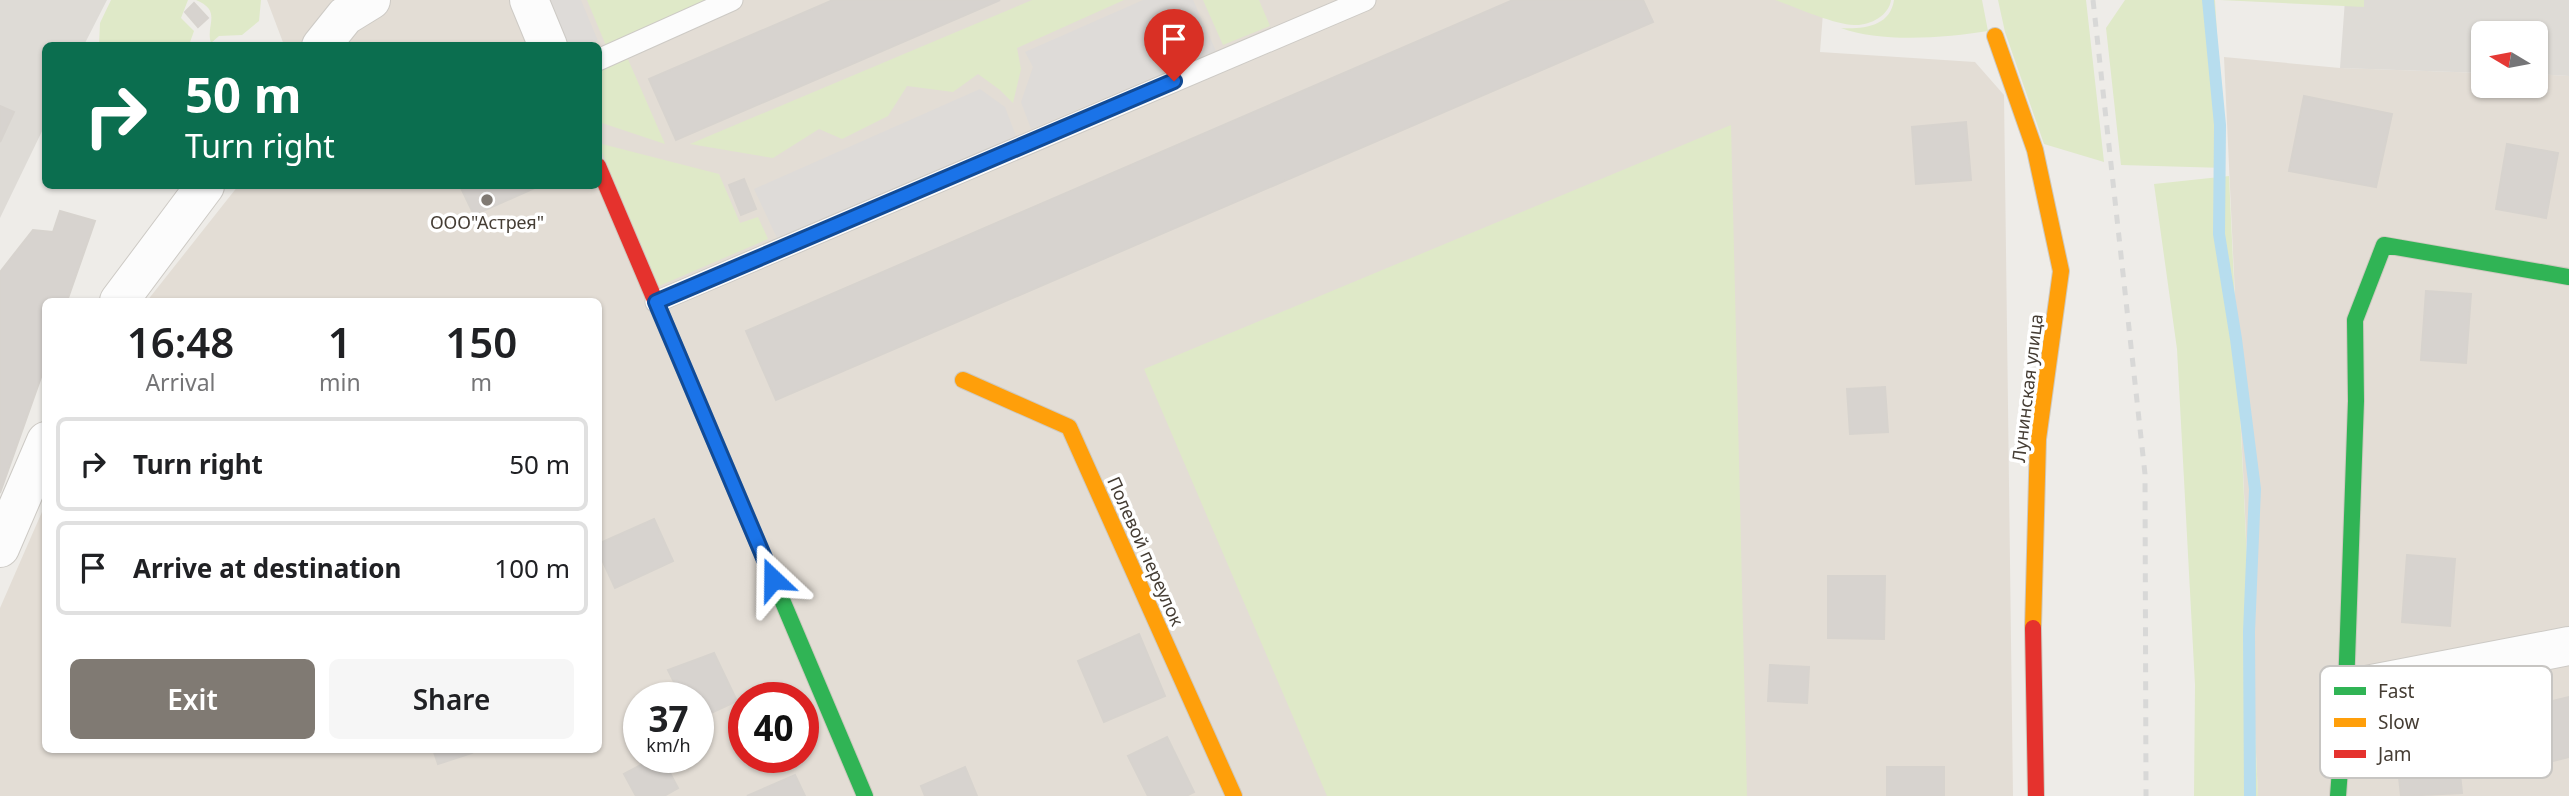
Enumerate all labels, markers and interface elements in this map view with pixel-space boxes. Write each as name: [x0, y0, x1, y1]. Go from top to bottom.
pin: [1144, 9, 1204, 81]
icon: arrive: [1155, 20, 1193, 58]
north arrow: [2471, 21, 2548, 98]
map controls: [2471, 21, 2548, 98]
text: 50 m: [185, 61, 302, 127]
icon: right: [70, 70, 161, 161]
text: Turn right: [185, 124, 335, 167]
marker: ООО"Астрея": [479, 192, 495, 208]
place label: ООО"Астрея": [430, 210, 544, 234]
street label: Лунинская улица: [2006, 312, 2048, 464]
text: 16:48: [127, 313, 234, 370]
text: 1: [328, 313, 352, 370]
text: 150: [445, 313, 517, 370]
text: Arrival: [145, 366, 216, 398]
text: min: [319, 366, 361, 398]
text: m: [471, 366, 492, 398]
icon: right: [74, 445, 112, 483]
text: Turn right: [133, 446, 263, 482]
text: 50 m: [509, 446, 570, 482]
street label: Полевой переулок: [1102, 472, 1190, 630]
position arrow: [736, 542, 810, 616]
icon: arrive: [74, 549, 112, 587]
text: Arrive at destination: [133, 550, 402, 586]
text: 100 m: [494, 550, 570, 586]
button: Exit: [70, 659, 315, 739]
button: Share: [329, 659, 574, 739]
legend: [2320, 666, 2552, 778]
text: Fast: [2378, 678, 2415, 704]
speed limit sign: 40: [728, 682, 819, 773]
text: 37: [648, 695, 689, 742]
text: Slow: [2378, 709, 2419, 735]
text: km/h: [646, 733, 691, 757]
text: Jam: [2376, 741, 2412, 767]

